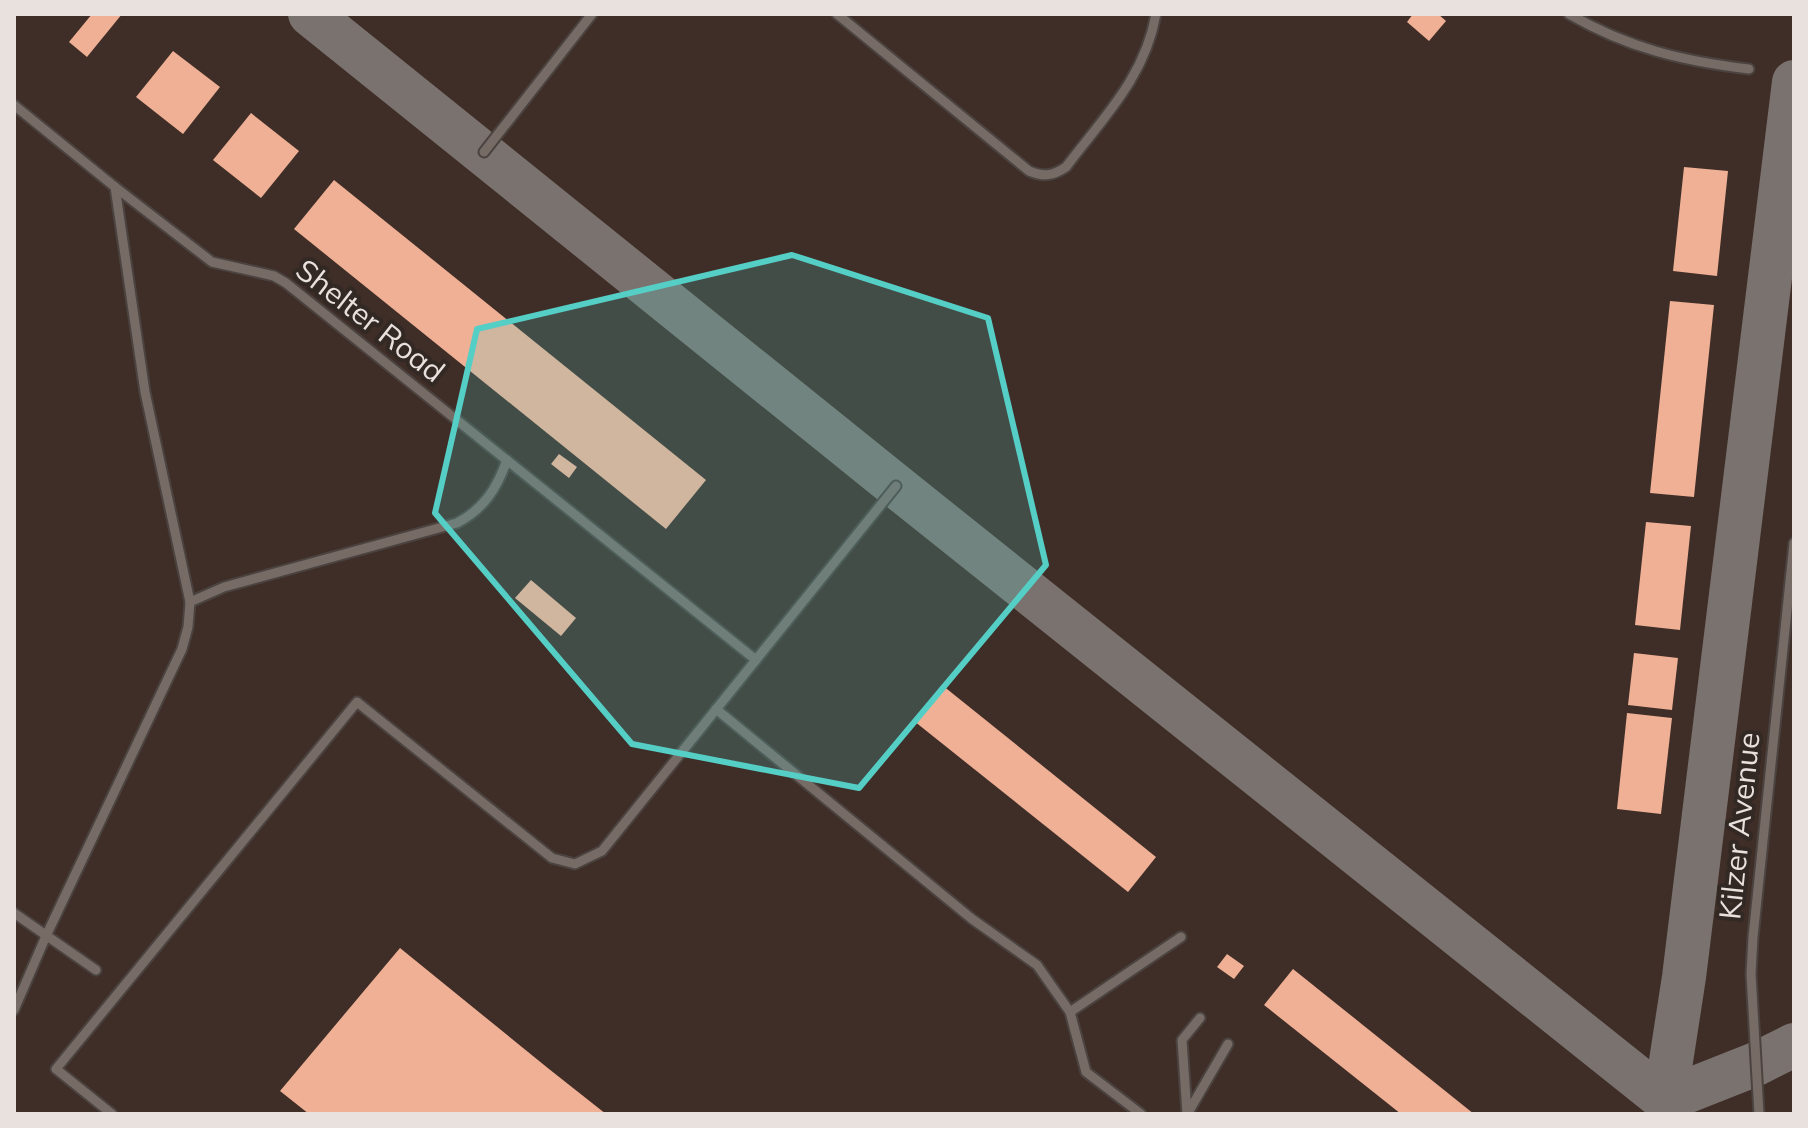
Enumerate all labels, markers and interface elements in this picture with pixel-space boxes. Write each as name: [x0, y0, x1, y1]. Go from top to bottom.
street label: Shelter Road: [289, 250, 453, 390]
street label: Kilzer Avenue: [1710, 730, 1768, 921]

